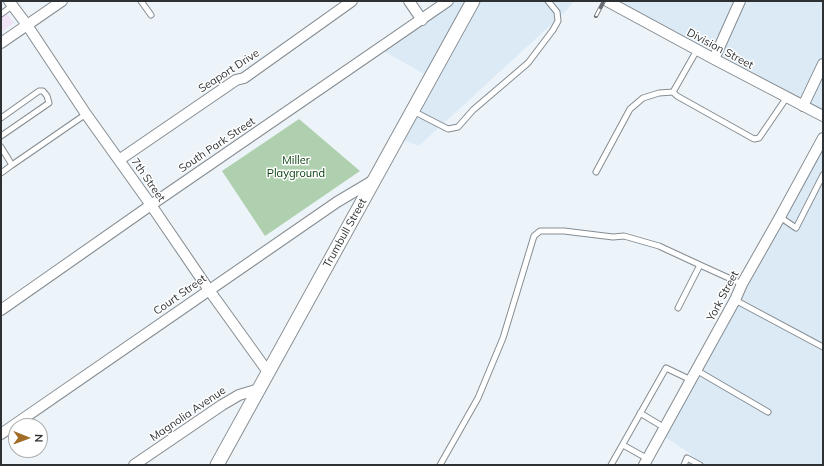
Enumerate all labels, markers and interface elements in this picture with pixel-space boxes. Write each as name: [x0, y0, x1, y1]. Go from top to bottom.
street label: Division Street: [685, 26, 755, 72]
street label: Seaport Drive: [196, 46, 262, 96]
street label: South Park Street: [176, 115, 258, 175]
park label: Miller Playground: [267, 154, 325, 180]
street label: 7th Street: [128, 156, 168, 204]
street label: Trumbull Street: [320, 196, 370, 270]
street label: York Street: [704, 269, 742, 323]
street label: Court Street: [151, 272, 209, 318]
street label: Magnolia Avenue: [148, 384, 228, 444]
north arrow: [8, 418, 48, 458]
text: N: [32, 434, 46, 442]

